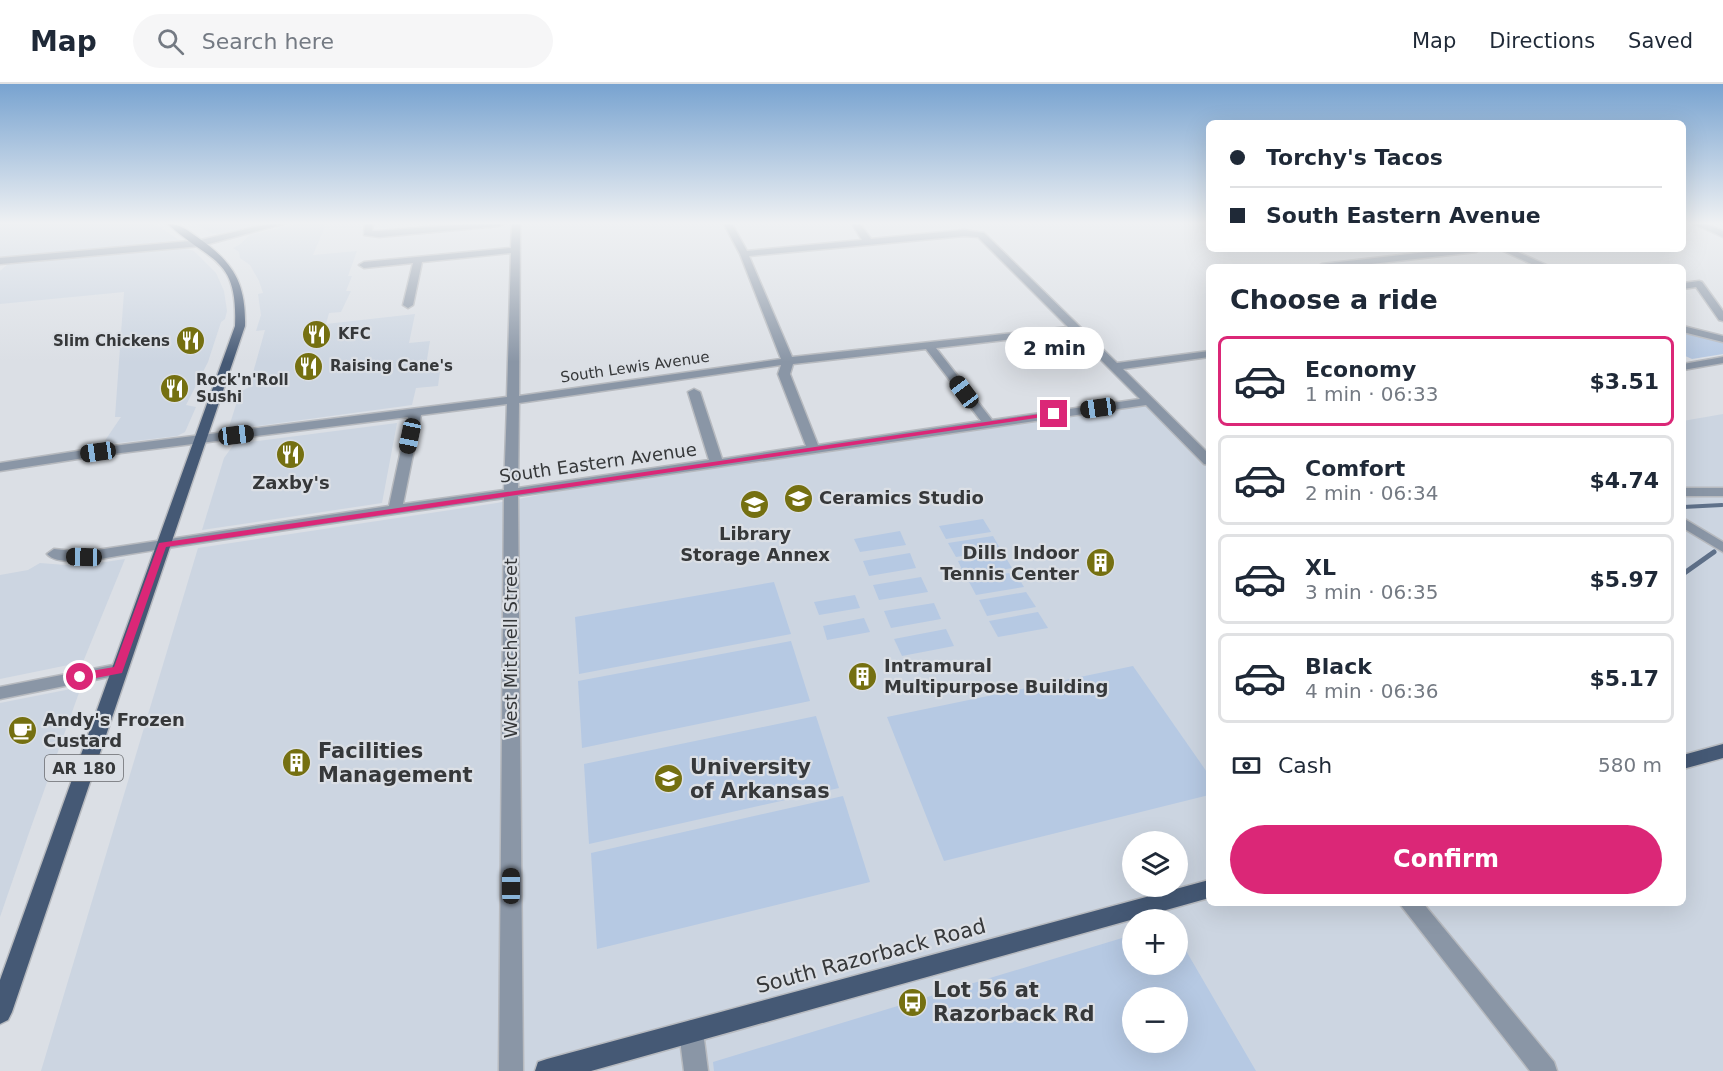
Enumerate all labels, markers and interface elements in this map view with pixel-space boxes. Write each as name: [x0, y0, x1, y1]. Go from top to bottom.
search box: [133, 14, 553, 68]
text: Map: [30, 25, 97, 58]
icon: search: [154, 25, 187, 58]
text: Search here: [202, 29, 334, 54]
text: Map: [1412, 29, 1456, 53]
text: Directions: [1489, 29, 1595, 53]
text: Saved: [1628, 29, 1693, 53]
text: Torchy's Tacos: [1266, 145, 1443, 170]
text: South Eastern Avenue: [1266, 203, 1541, 228]
text: Choose a ride: [1230, 284, 1438, 315]
restaurant icon: KFC: [301, 318, 333, 350]
restaurant icon: Slim Chickens: [175, 325, 207, 357]
place label: KFC: [338, 325, 371, 343]
callout: 2 min: [1004, 327, 1104, 369]
place label: Slim Chickens: [53, 332, 170, 350]
text: 2 min: [1023, 336, 1086, 360]
street label: South Lewis Avenue: [559, 348, 711, 386]
restaurant icon: Raising Cane's: [293, 350, 325, 382]
icon: car: [1233, 354, 1287, 408]
place label: Raising Cane's: [330, 357, 453, 375]
text: Economy: [1305, 357, 1416, 382]
text: $3.51: [1589, 369, 1659, 394]
place label: Rock'n'Roll Sushi: [196, 371, 289, 406]
car: [946, 372, 982, 412]
restaurant icon: Rock'n'Roll Sushi: [159, 373, 191, 405]
text: 1 min · 06:33: [1305, 382, 1439, 406]
car: [1079, 397, 1117, 419]
route end: [1040, 400, 1067, 427]
car: [397, 417, 423, 455]
car: [217, 424, 255, 446]
restaurant icon: Zaxby's: [275, 438, 307, 470]
street label: South Eastern Avenue: [498, 438, 698, 487]
car: [79, 441, 117, 463]
icon: car: [1233, 453, 1287, 507]
text: Comfort: [1305, 456, 1405, 481]
text: $4.74: [1589, 468, 1659, 493]
place label: Zaxby's: [252, 472, 330, 493]
text: 2 min · 06:34: [1305, 481, 1439, 505]
school or university icon: Ceramics Studio: [782, 482, 814, 514]
place label: Ceramics Studio: [819, 487, 984, 508]
school or university icon: Library Storage Annex: [739, 489, 771, 521]
place label: Library Storage Annex: [680, 523, 830, 565]
place label: Dills Indoor Tennis Center: [940, 542, 1079, 584]
building icon: Dills Indoor Tennis Center: [1084, 547, 1116, 579]
car: [66, 548, 102, 566]
icon: car: [1233, 552, 1287, 606]
text: XL: [1305, 555, 1336, 580]
street label: West Mitchell Street: [500, 558, 521, 738]
text: $5.97: [1589, 567, 1659, 592]
text: 3 min · 06:35: [1305, 580, 1439, 604]
icon: car: [1233, 651, 1287, 705]
text: Black: [1305, 654, 1372, 679]
place label: Intramural Multipurpose Building: [884, 655, 1108, 697]
building icon: Intramural Multipurpose Building: [847, 660, 879, 692]
route start: [66, 663, 93, 690]
text: $5.17: [1589, 666, 1659, 691]
text: 4 min · 06:36: [1305, 679, 1439, 703]
place label: Andy's Frozen Custard: [43, 709, 185, 751]
cafe icon: Andy's Frozen Custard: [6, 714, 38, 746]
place label: Facilities Management: [318, 739, 473, 787]
building icon: Facilities Management: [281, 747, 313, 779]
icon: cash: [1230, 749, 1263, 782]
text: Cash: [1278, 753, 1332, 778]
text: 580 m: [1598, 753, 1662, 777]
road number: AR 180: [45, 755, 123, 781]
place label: University of Arkansas: [690, 755, 830, 803]
school or university icon: University of Arkansas: [653, 763, 685, 795]
button: Confirm: [1230, 825, 1662, 894]
map controls: [1122, 831, 1188, 1053]
button: layers: [1122, 831, 1188, 897]
car: [502, 868, 520, 904]
button: +: [1122, 909, 1188, 975]
street label: South Razorback Road: [754, 914, 988, 998]
place label: Lot 56 at Razorback Rd: [933, 978, 1094, 1026]
bus stop icon: Lot 56 at Razorback Rd: [896, 986, 928, 1018]
button: −: [1122, 987, 1188, 1053]

